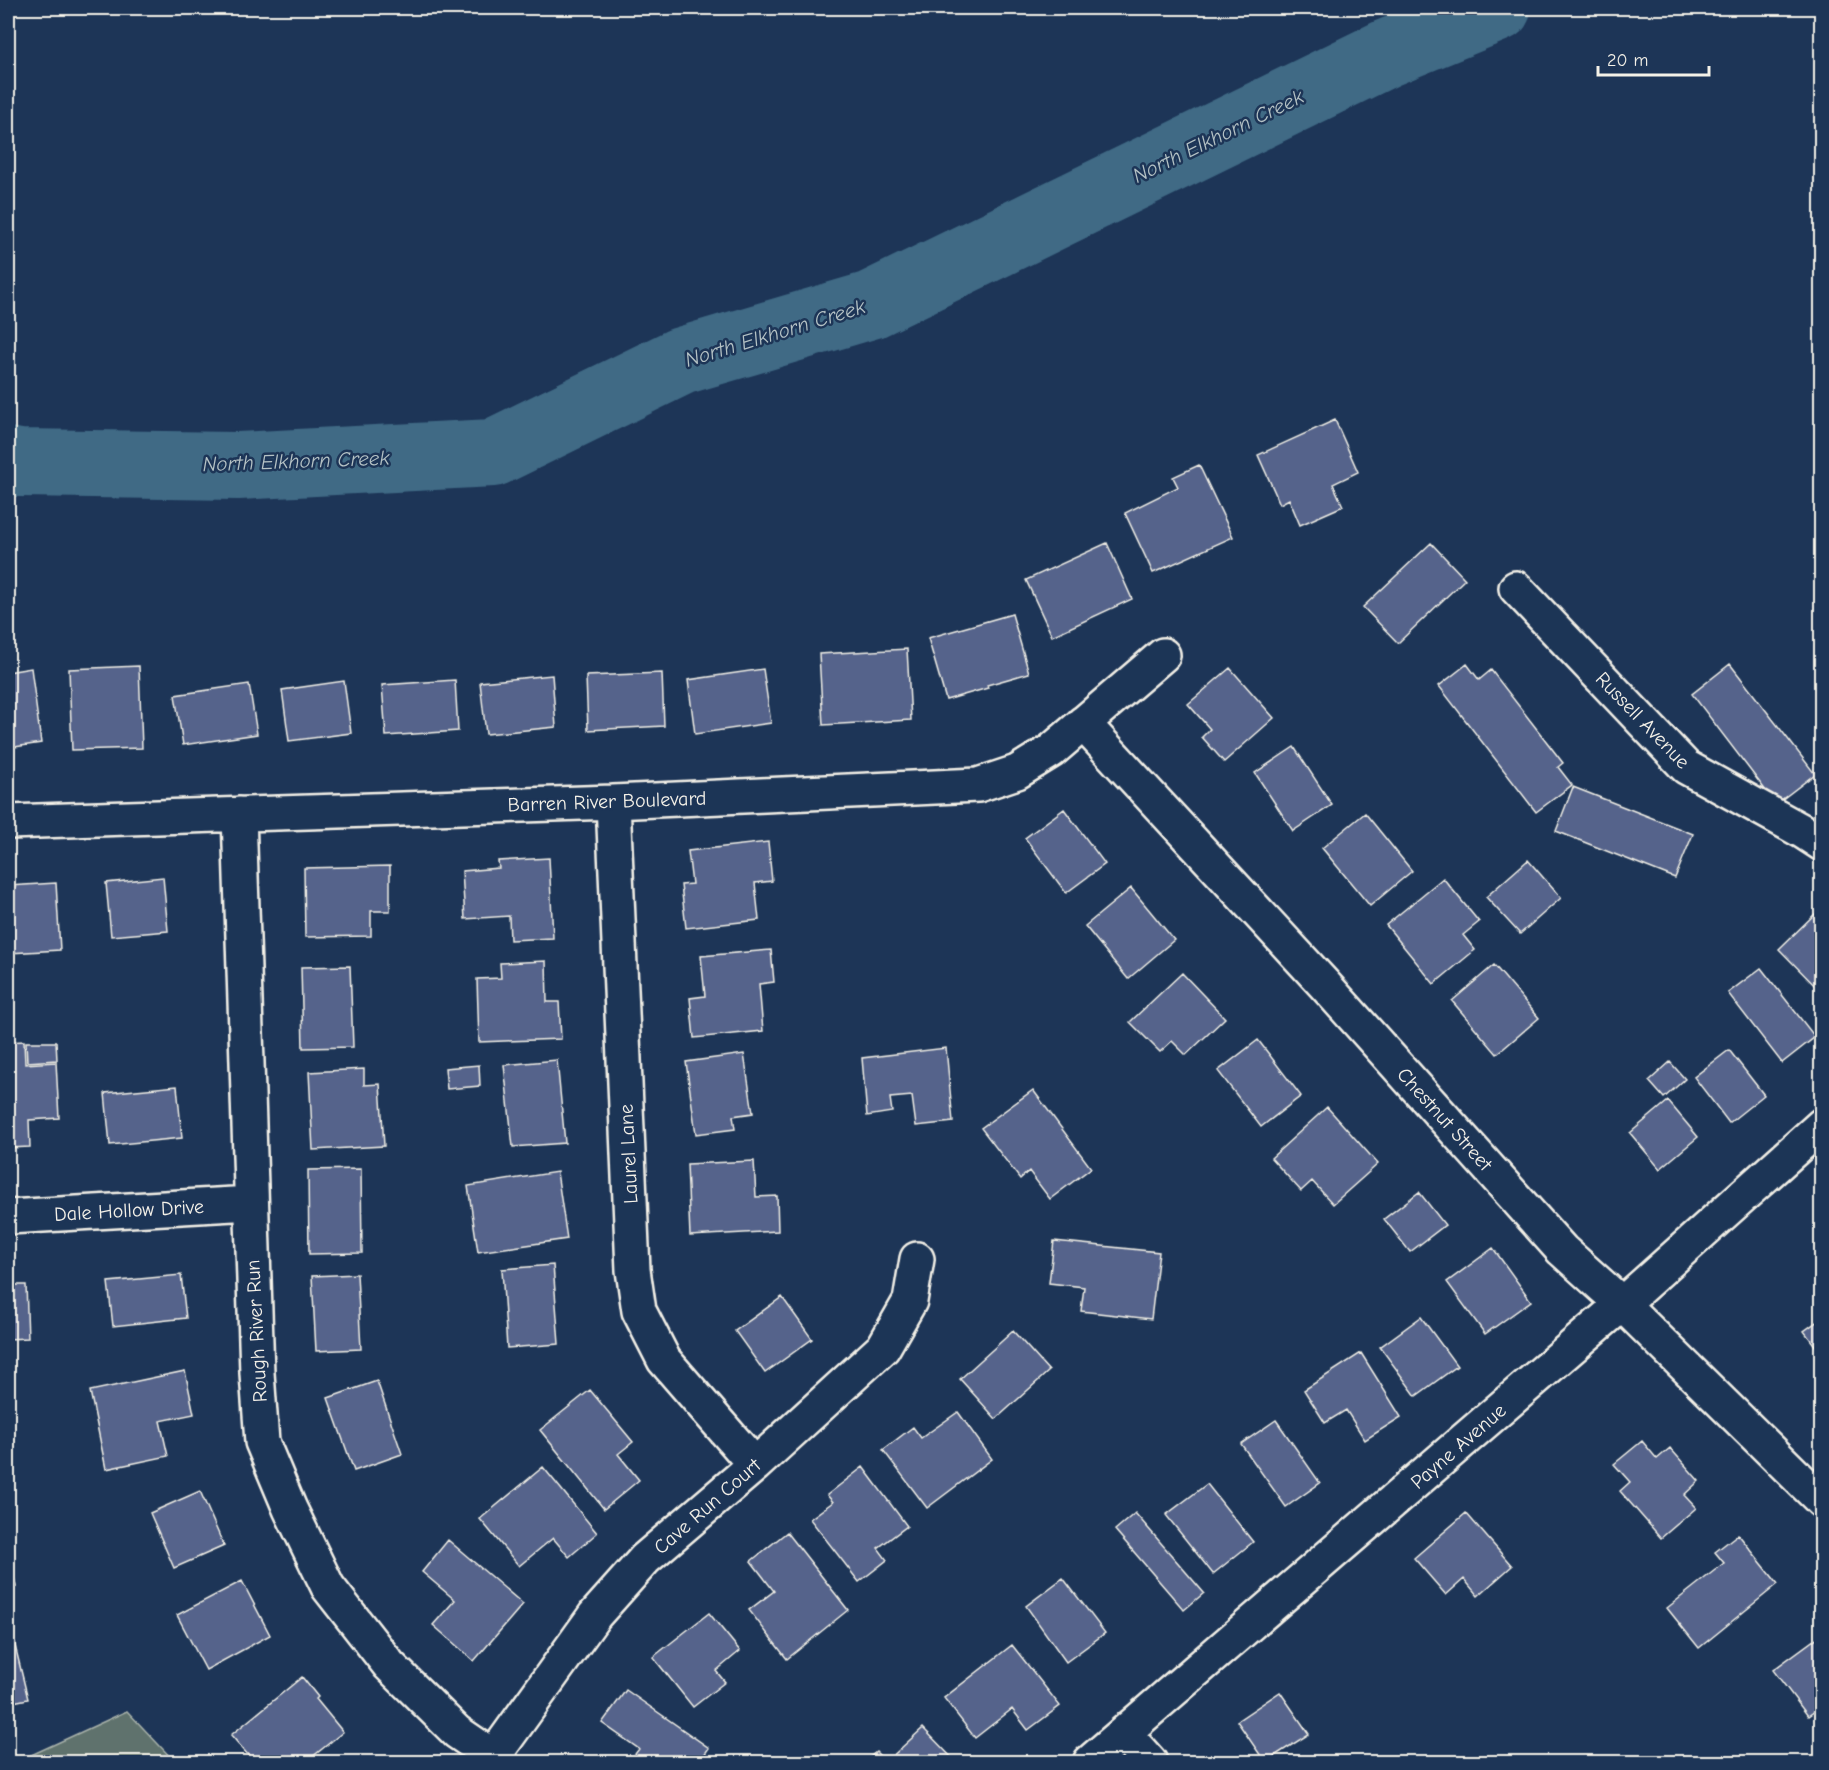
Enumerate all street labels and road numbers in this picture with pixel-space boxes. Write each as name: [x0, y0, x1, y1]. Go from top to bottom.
street label: Russell Avenue: [1591, 667, 1694, 773]
street label: Barren River Boulevard: [507, 787, 707, 816]
street label: Chestnut Street: [1392, 1063, 1498, 1177]
street label: Laurel Lane: [614, 1103, 643, 1204]
street label: Dale Hollow Drive: [54, 1195, 204, 1226]
street label: Rough River Run: [241, 1259, 272, 1403]
street label: Payne Avenue: [1406, 1399, 1511, 1494]
street label: Cave Run Court: [649, 1453, 766, 1559]

